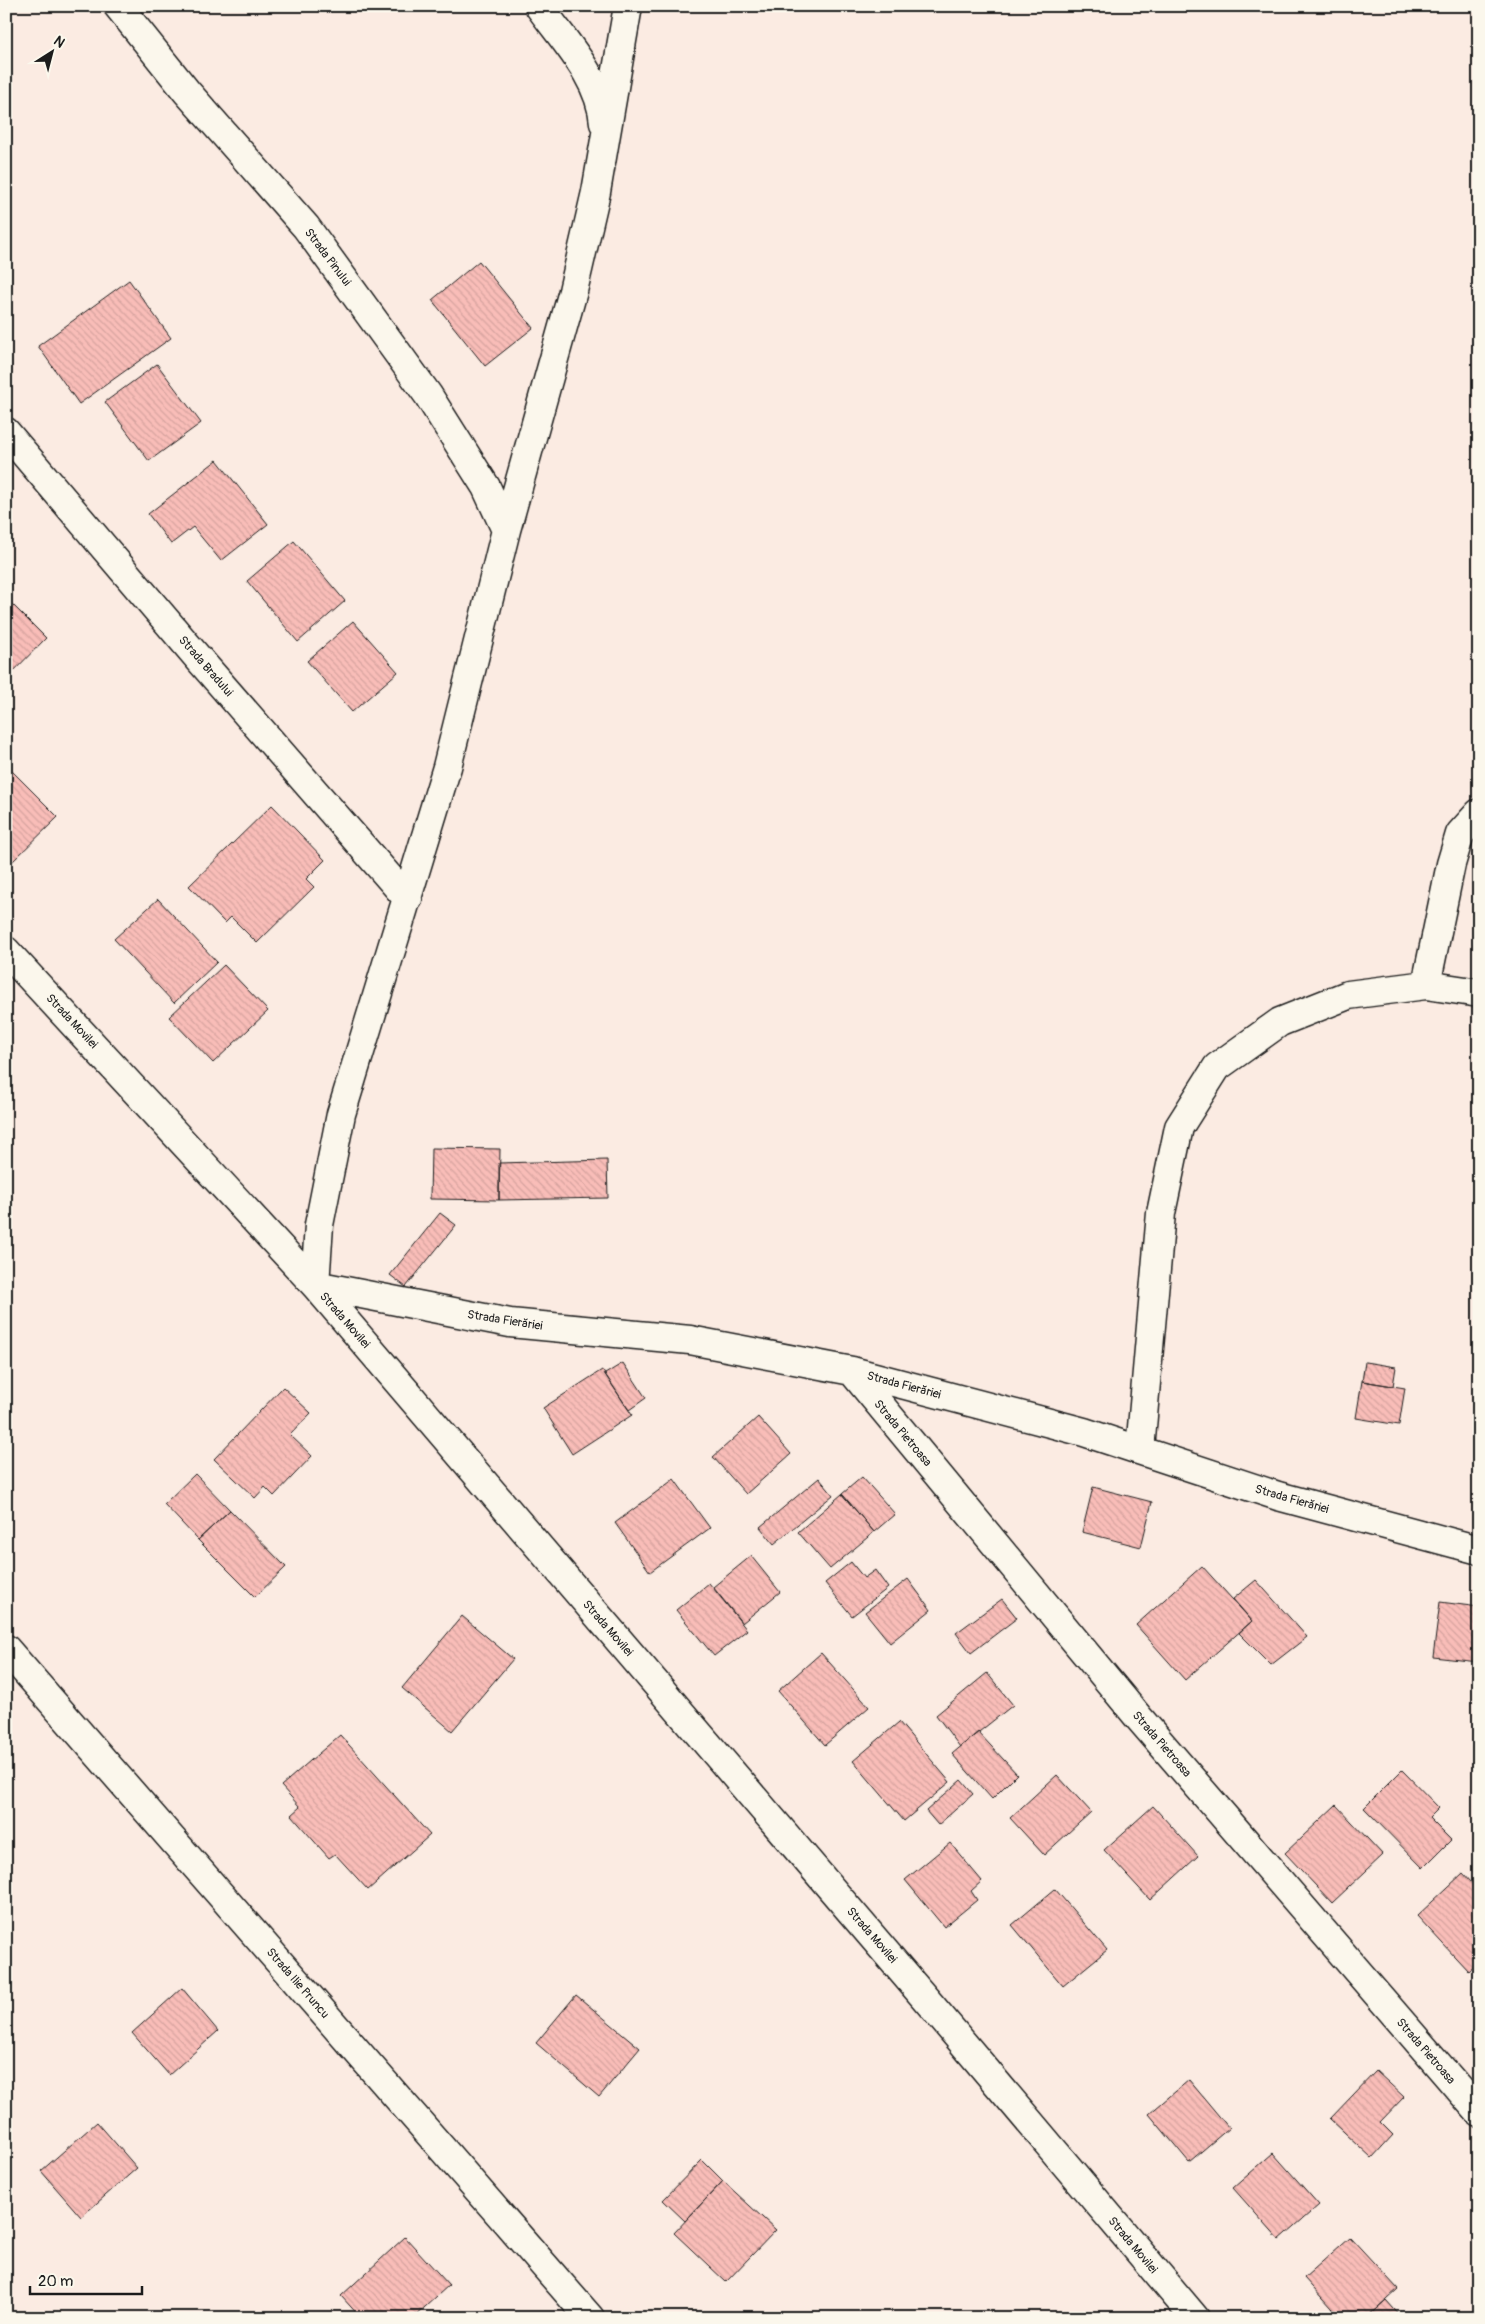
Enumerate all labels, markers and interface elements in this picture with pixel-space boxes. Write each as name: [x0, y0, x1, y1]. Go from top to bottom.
north arrow: [28, 28, 78, 78]
text: N: [51, 32, 68, 52]
street label: Strada Pinului: [301, 226, 354, 289]
street label: Strada Bradului: [175, 633, 236, 700]
street label: Strada Movilei: [43, 991, 101, 1052]
street label: Strada Movilei: [316, 1289, 373, 1351]
street label: Strada Fierăriei: [466, 1307, 544, 1334]
street label: Strada Fierăriei: [865, 1368, 943, 1403]
street label: Strada Pietroasa: [870, 1397, 935, 1470]
street label: Strada Fierăriei: [1253, 1482, 1330, 1517]
street label: Strada Movilei: [579, 1597, 636, 1659]
street label: Strada Pietroasa: [1129, 1708, 1195, 1781]
street label: Strada Movilei: [843, 1904, 900, 1966]
street label: Strada Ilie Pruncu: [263, 1945, 332, 2022]
street label: Strada Pietroasa: [1393, 2015, 1459, 2088]
street label: Strada Movilei: [1105, 2214, 1161, 2277]
scale bar: [30, 2264, 142, 2296]
text: 20 m: [38, 2272, 73, 2291]

